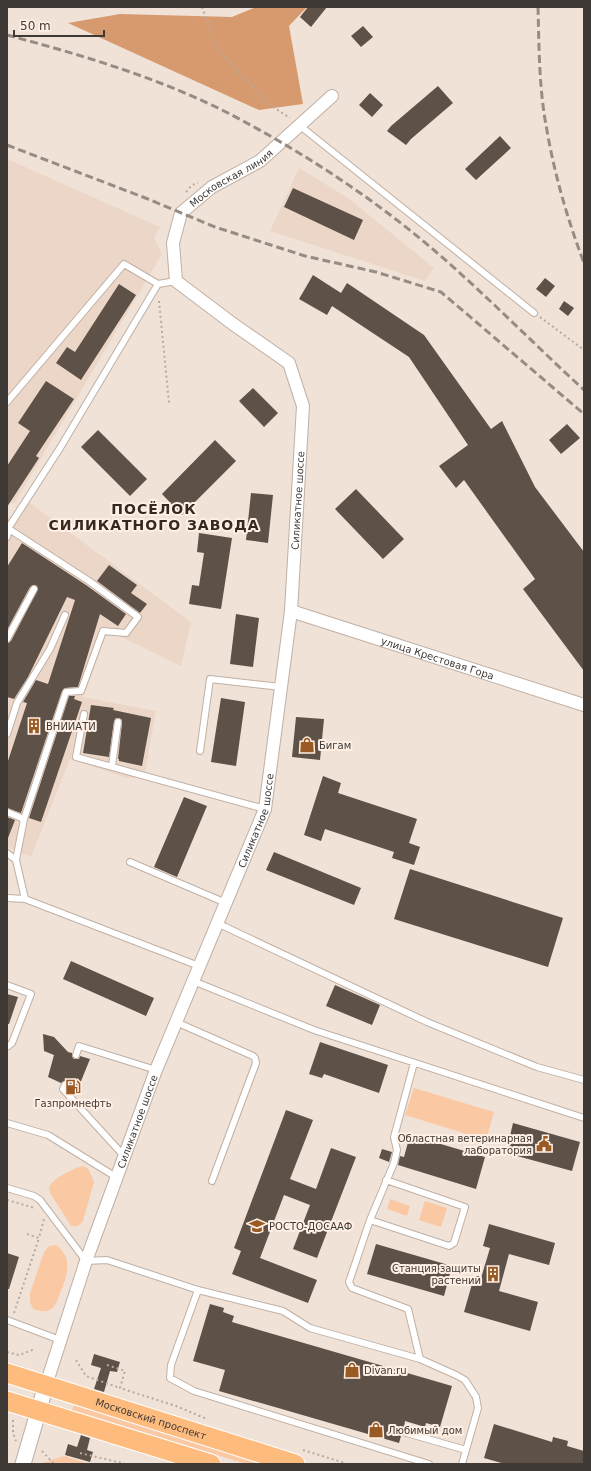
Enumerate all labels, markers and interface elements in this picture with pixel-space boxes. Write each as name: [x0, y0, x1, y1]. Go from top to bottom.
scale bar: [14, 12, 104, 38]
text: 50 m: [20, 19, 51, 33]
street label: Московская линия: [188, 147, 275, 209]
street label: Силикатное шоссе: [290, 451, 306, 550]
district label: ПОСЁЛОК СИЛИКАТНОГО ЗАВОДА: [48, 501, 260, 533]
street label: улица Крестовая Гора: [380, 635, 495, 682]
building icon: ВНИИАТИ: [25, 717, 43, 735]
place label: ВНИИАТИ: [46, 721, 96, 732]
shop icon: Бигам: [298, 736, 316, 754]
place label: Бигам: [319, 740, 351, 751]
street label: Силикатное шоссе: [236, 773, 276, 869]
street label: Силикатное шоссе: [115, 1073, 160, 1170]
fuel station icon: Газпромнефть: [64, 1078, 82, 1096]
place label: Газпромнефть: [34, 1098, 112, 1109]
place label: Областная ветеринарная лаборатория: [398, 1133, 532, 1156]
public building icon: Областная ветеринарная лаборатория: [535, 1135, 553, 1153]
school or university icon: РОСТО-ДОСААФ: [248, 1217, 266, 1235]
place label: РОСТО-ДОСААФ: [269, 1221, 353, 1232]
place label: Станция защиты растений: [392, 1263, 481, 1286]
building icon: Станция защиты растений: [484, 1265, 502, 1283]
shop icon: Divan.ru: [343, 1361, 361, 1379]
place label: Divan.ru: [364, 1365, 407, 1376]
street label: Московский проспект: [94, 1396, 208, 1442]
shop icon: Любимый дом: [367, 1421, 385, 1439]
place label: Любимый дом: [388, 1425, 462, 1436]

